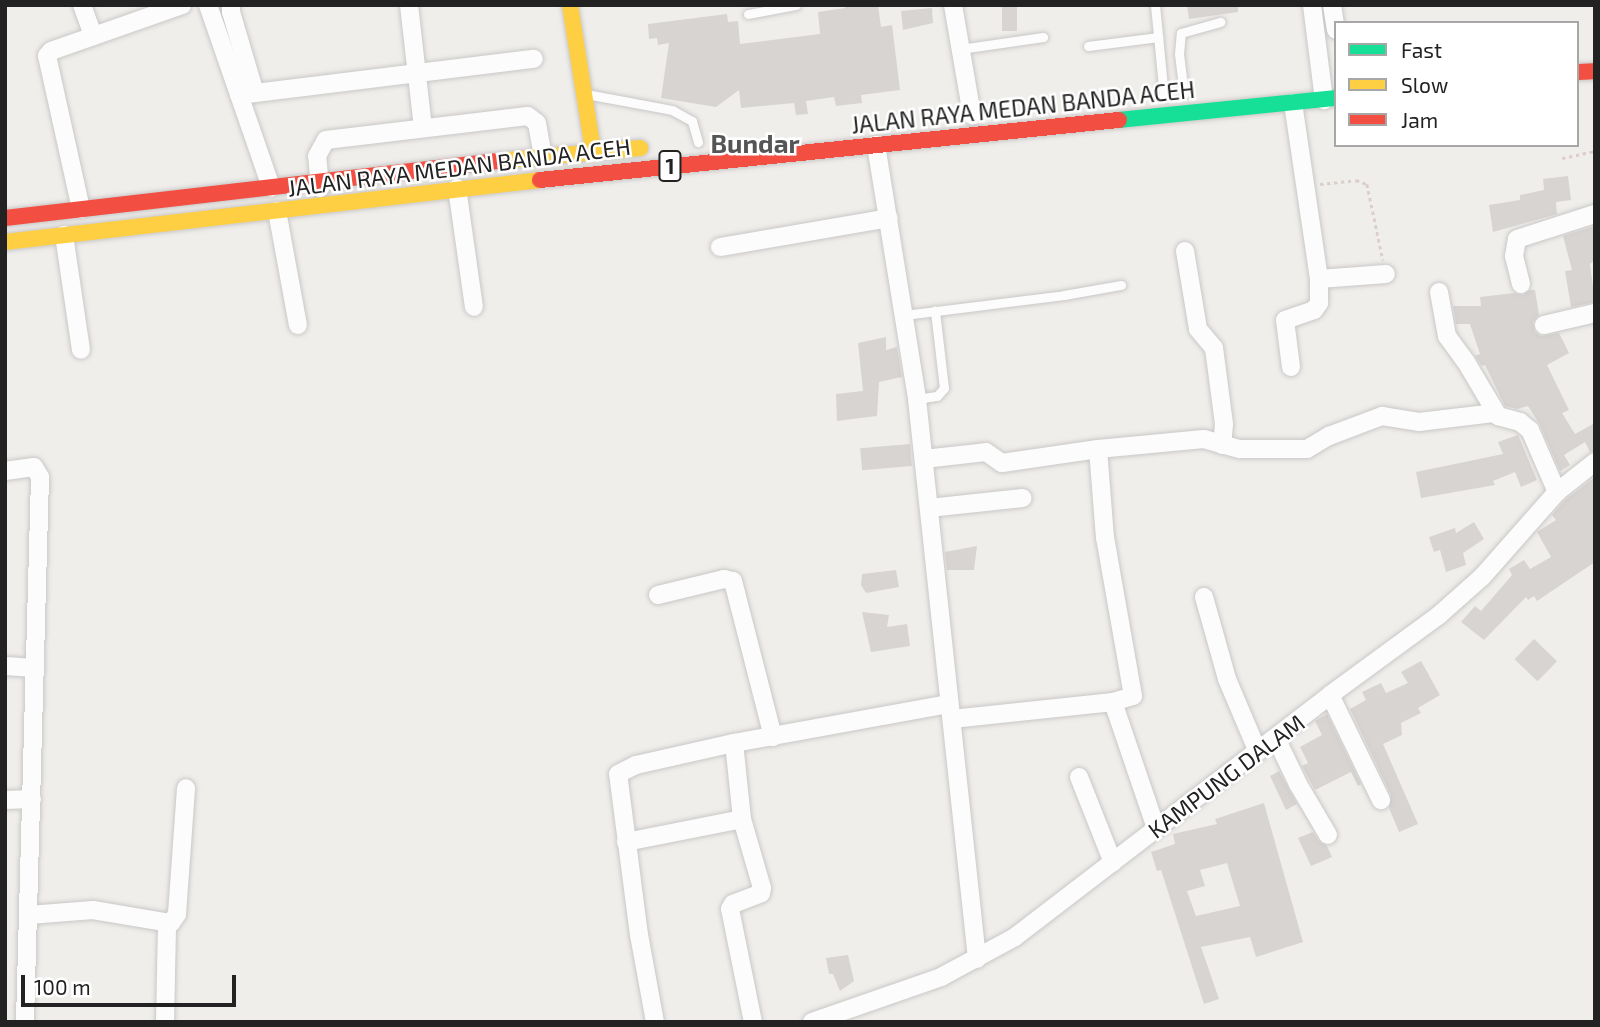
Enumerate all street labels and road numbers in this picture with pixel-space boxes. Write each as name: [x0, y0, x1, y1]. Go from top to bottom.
street label: JALAN RAYA MEDAN BANDA ACEH: [849, 75, 1197, 139]
street label: JALAN RAYA MEDAN BANDA ACEH: [285, 132, 633, 202]
road number: 1: [658, 148, 682, 184]
street label: KAMPUNG DALAM: [1142, 708, 1310, 844]

